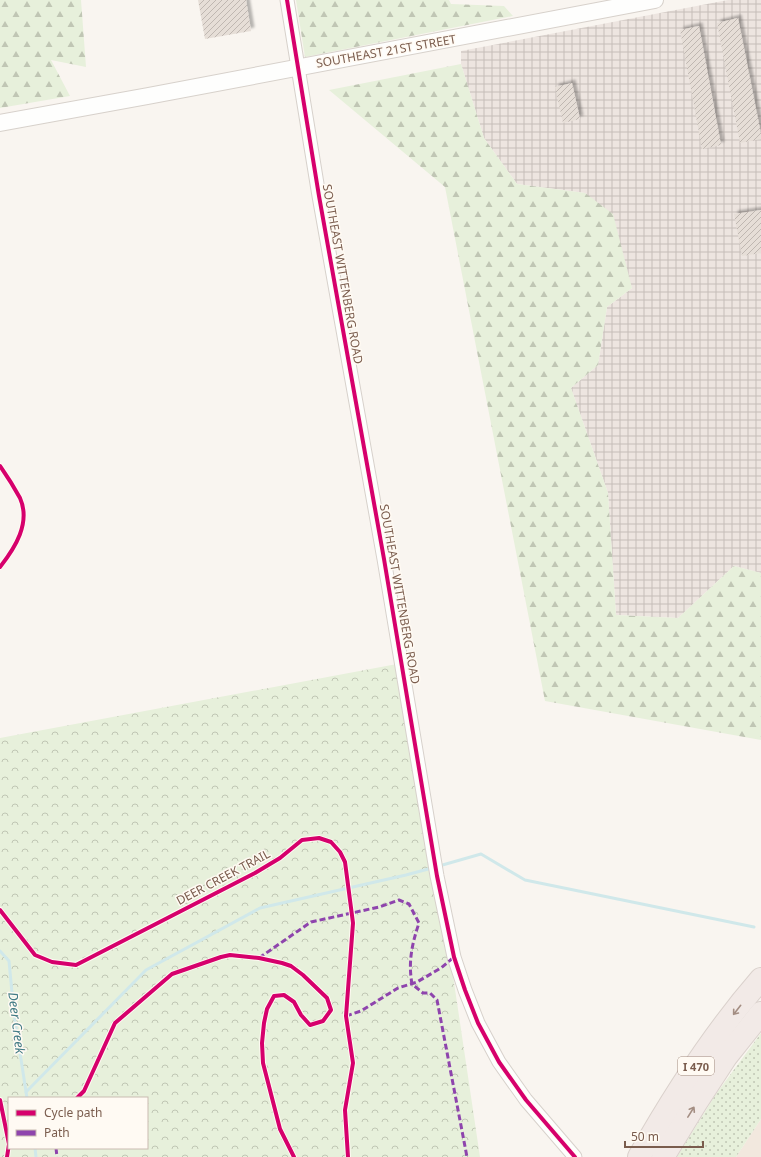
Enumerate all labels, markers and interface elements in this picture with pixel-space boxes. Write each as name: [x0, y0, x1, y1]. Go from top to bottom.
street label: SOUTHEAST 21ST STREET: [315, 30, 458, 72]
street label: SOUTHEAST WITTENBERG ROAD: [319, 183, 367, 366]
street label: SOUTHEAST WITTENBERG ROAD: [376, 503, 424, 686]
street label: DEER CREEK TRAIL: [173, 845, 273, 909]
water label: Deer Creek: [4, 991, 30, 1056]
one-way arrow: [732, 1004, 741, 1015]
road number: I 470: [678, 1057, 714, 1075]
legend: [8, 1097, 148, 1149]
text: Cycle path: [44, 1104, 102, 1121]
one-way arrow: [687, 1106, 695, 1118]
scale bar: [625, 1123, 703, 1149]
text: Path: [44, 1124, 70, 1141]
text: 50 m: [631, 1128, 659, 1145]

